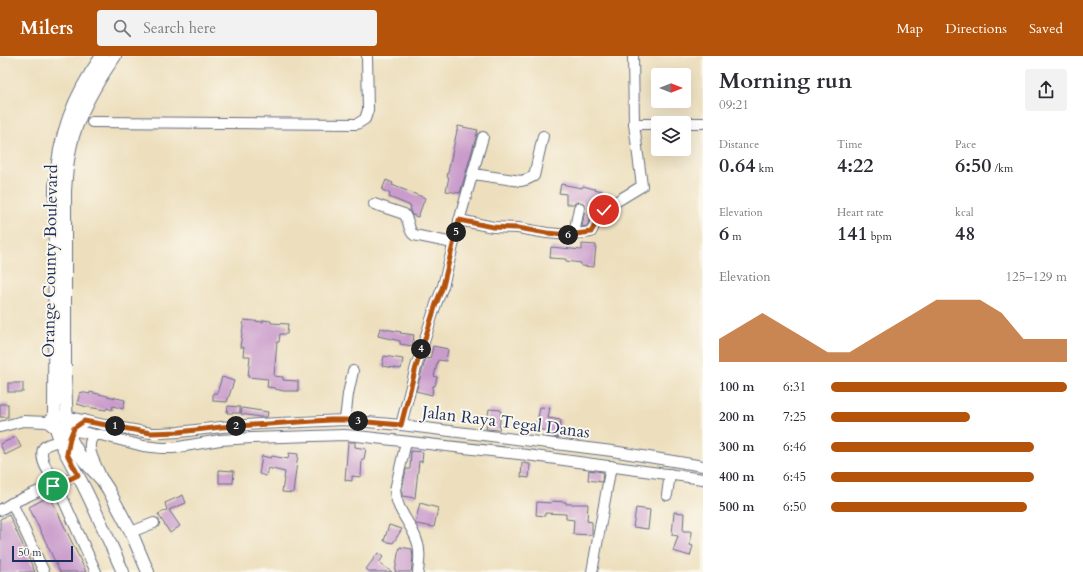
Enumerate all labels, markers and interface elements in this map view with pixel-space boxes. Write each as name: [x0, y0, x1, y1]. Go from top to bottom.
search box: [97, 10, 377, 46]
text: Milers: [20, 15, 73, 41]
icon: search: [111, 17, 133, 39]
text: Search here: [143, 18, 216, 38]
text: Map: [897, 19, 923, 38]
text: Directions: [945, 19, 1007, 38]
text: Saved: [1029, 19, 1063, 38]
text: Morning run: [719, 66, 852, 96]
north arrow: [651, 68, 691, 108]
map controls: [651, 68, 691, 156]
button: share: [1025, 69, 1067, 111]
text: 09:21: [719, 96, 749, 114]
button: layers: [651, 116, 691, 156]
text: Distance: [719, 137, 759, 152]
text: Time: [837, 137, 862, 152]
text: Pace: [955, 137, 976, 152]
text: 0.64: [719, 152, 756, 179]
text: 4:22: [837, 152, 874, 179]
text: 6:50: [955, 152, 992, 179]
text: km: [756, 161, 774, 176]
text: /km: [992, 161, 1013, 176]
street label: Orange County Boulevard: [37, 164, 63, 358]
pin: [587, 193, 621, 227]
icon: check: [593, 199, 615, 221]
text: Elevation: [719, 205, 763, 220]
text: Heart rate: [837, 205, 884, 220]
text: kcal: [955, 205, 973, 220]
text: 6: [719, 220, 729, 247]
text: 141: [837, 220, 868, 247]
text: 48: [955, 220, 976, 247]
pin: 5: [446, 222, 466, 242]
text: 5: [453, 224, 459, 239]
pin: 6: [558, 225, 578, 245]
text: 6: [565, 227, 571, 242]
text: m: [729, 229, 742, 244]
text: bpm: [868, 229, 892, 244]
text: Elevation: [719, 268, 771, 286]
text: 125–129 m: [1005, 268, 1067, 286]
pin: 4: [411, 339, 431, 359]
text: 4: [418, 341, 424, 356]
text: 100 m: [719, 378, 754, 396]
text: 6:31: [783, 378, 806, 396]
street label: Jalan Raya Tegal Danas: [418, 400, 591, 444]
text: 200 m: [719, 408, 754, 426]
text: 7:25: [783, 408, 806, 426]
pin: 3: [348, 411, 368, 431]
text: 3: [355, 413, 361, 428]
pin: 1: [105, 416, 125, 436]
pin: 2: [226, 416, 246, 436]
text: 1: [112, 418, 118, 433]
text: 2: [233, 418, 239, 433]
text: 300 m: [719, 438, 754, 456]
text: 6:46: [783, 438, 806, 456]
text: 400 m: [719, 468, 754, 486]
text: 6:45: [783, 468, 806, 486]
pin: [36, 469, 70, 503]
icon: arrive: [42, 475, 64, 497]
text: 500 m: [719, 498, 754, 516]
text: 6:50: [783, 498, 806, 516]
scale bar: [12, 544, 73, 563]
text: 50 m: [18, 545, 42, 560]

